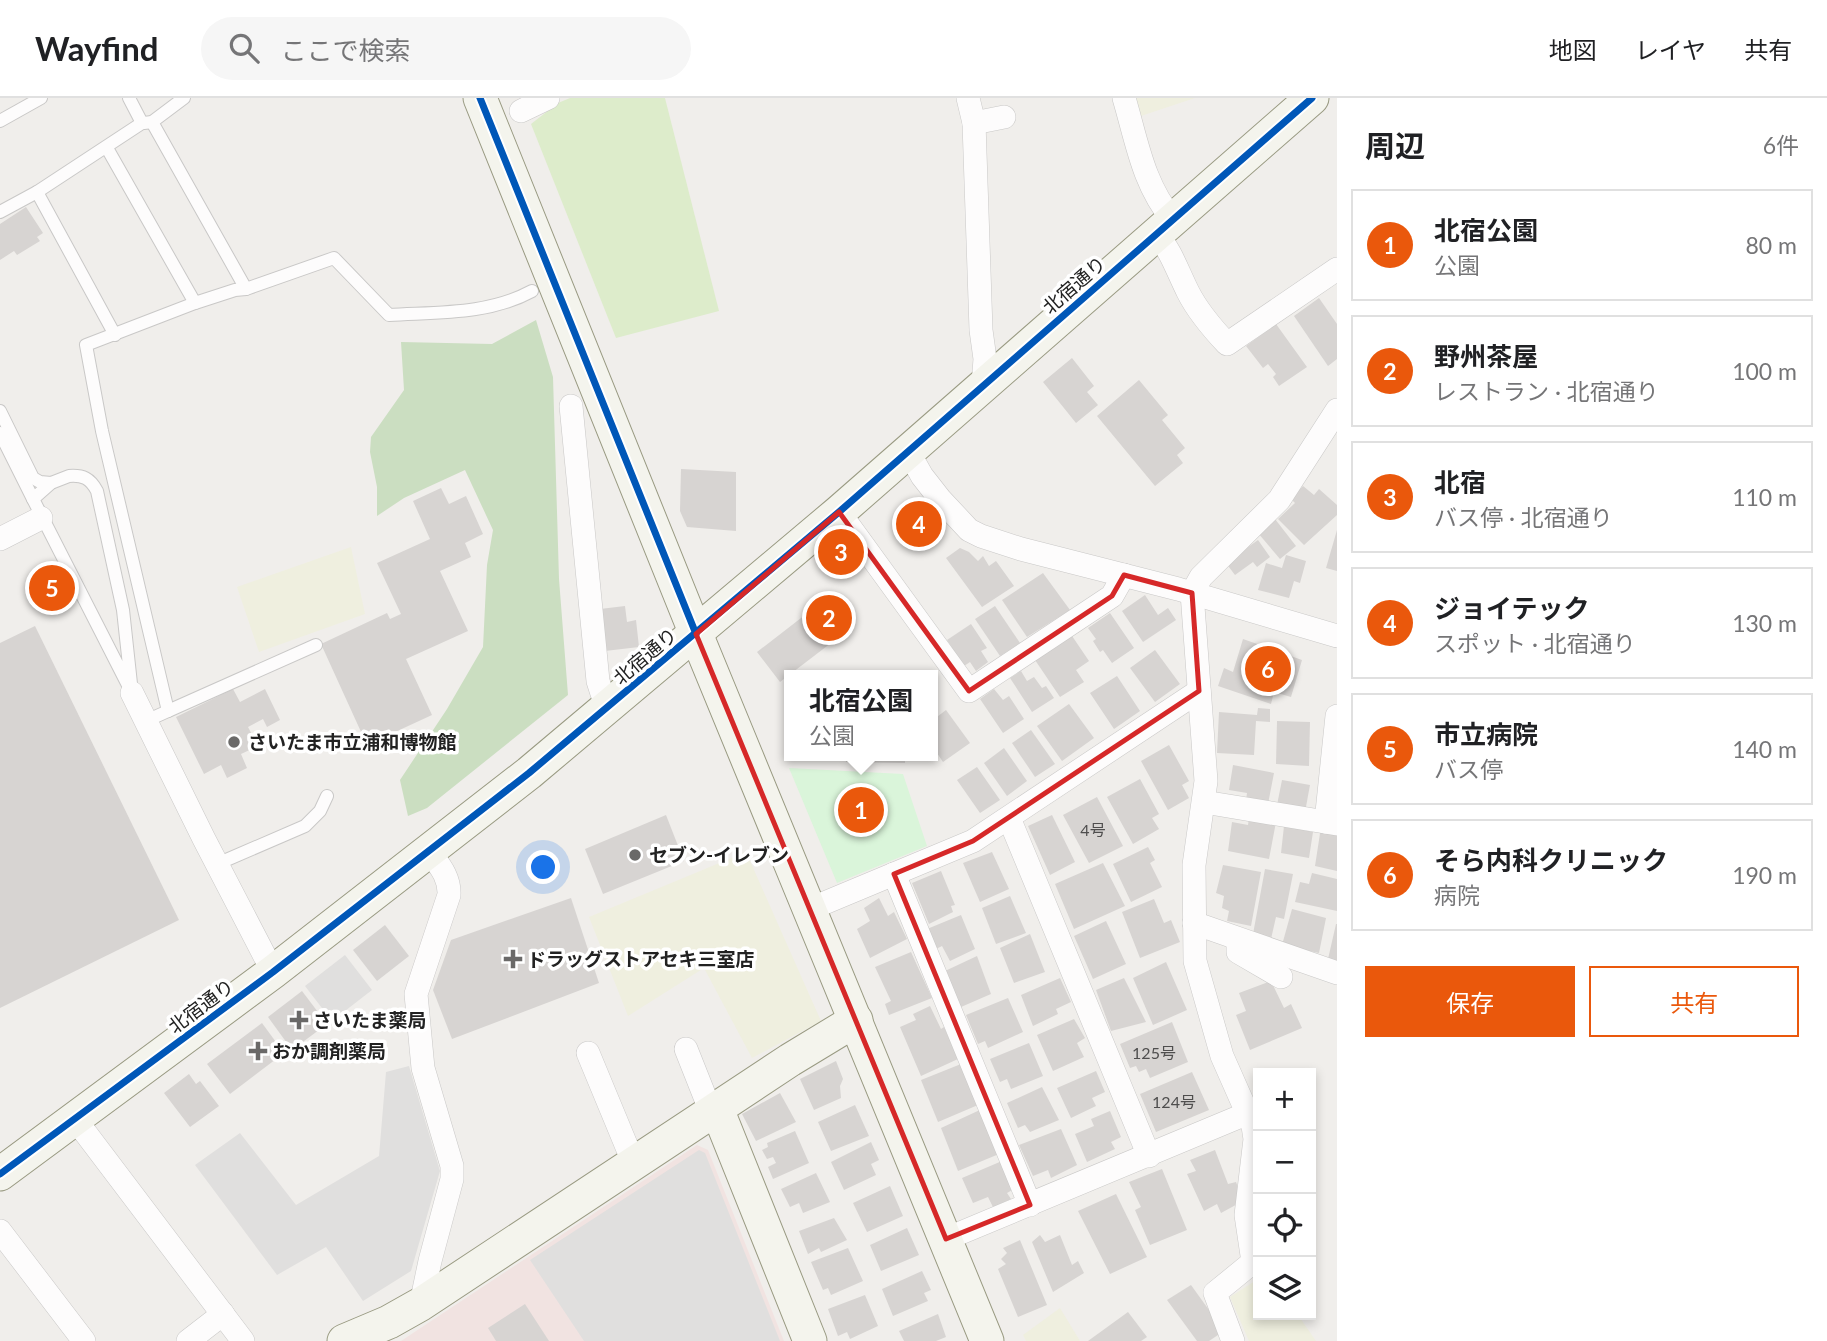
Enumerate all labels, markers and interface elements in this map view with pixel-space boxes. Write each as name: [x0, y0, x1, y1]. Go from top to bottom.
search box: [201, 17, 691, 80]
text: Wayfind: [35, 28, 159, 68]
icon: search: [225, 29, 263, 67]
text: ここで検索: [281, 34, 411, 66]
text: 地図: [1549, 35, 1597, 64]
text: レイヤ: [1635, 35, 1706, 64]
text: 共有: [1744, 35, 1792, 64]
text: 周辺: [1365, 127, 1425, 163]
text: 6件: [1763, 131, 1799, 159]
text: 北宿公園: [1434, 214, 1538, 246]
text: 1: [1383, 231, 1397, 259]
text: 80 m: [1746, 231, 1797, 259]
street label: 北宿通り: [1037, 251, 1110, 318]
text: 公園: [1434, 251, 1480, 279]
text: 野州茶屋: [1434, 340, 1538, 372]
text: 2: [1383, 357, 1397, 385]
text: 100 m: [1732, 357, 1797, 385]
text: レストラン · 北宿通り: [1434, 377, 1659, 405]
text: 北宿: [1434, 466, 1486, 498]
text: 3: [1383, 483, 1397, 511]
text: 110 m: [1732, 483, 1797, 511]
pin: 4: [896, 498, 942, 550]
text: バス停 · 北宿通り: [1434, 503, 1613, 531]
pin: 3: [818, 526, 864, 578]
pin: 5: [29, 562, 75, 614]
pin: 2: [806, 592, 852, 644]
text: ジョイテック: [1434, 592, 1589, 624]
text: 4: [1383, 609, 1397, 637]
text: 130 m: [1732, 609, 1797, 637]
street label: 北宿通り: [608, 622, 681, 689]
text: スポット · 北宿通り: [1434, 629, 1636, 657]
pin: 6: [1245, 643, 1291, 695]
popup: [784, 670, 938, 761]
text: 北宿公園: [809, 684, 913, 716]
text: 市立病院: [1434, 718, 1538, 750]
text: 公園: [809, 721, 855, 749]
place label: さいたま市立浦和博物館: [248, 730, 456, 753]
marker: さいたま市立浦和博物館: [226, 734, 242, 750]
text: 5: [1383, 735, 1397, 763]
text: 140 m: [1732, 735, 1797, 763]
text: バス停: [1434, 755, 1503, 783]
pin: 1: [838, 784, 884, 836]
house number: 4号: [1080, 820, 1106, 839]
place label: セブン-イレブン: [649, 843, 789, 866]
text: そら内科クリニック: [1434, 844, 1668, 876]
marker: セブン-イレブン: [627, 847, 643, 863]
your location: [526, 850, 560, 884]
text: 6: [1383, 861, 1397, 889]
text: 190 m: [1732, 861, 1797, 889]
text: 病院: [1434, 881, 1480, 909]
place label: ドラッグストアセキ三室店: [527, 947, 755, 970]
marker: ドラッグストアセキ三室店: [505, 951, 521, 967]
button: 保存: [1365, 966, 1575, 1037]
button: 共有: [1589, 966, 1799, 1037]
street label: 北宿通り: [163, 974, 238, 1038]
place label: さいたま薬局: [313, 1008, 426, 1031]
marker: さいたま薬局: [291, 1012, 307, 1028]
place label: おか調剤薬局: [272, 1039, 386, 1062]
marker: おか調剤薬局: [250, 1043, 266, 1059]
house number: 125号: [1132, 1043, 1176, 1062]
map controls: [1253, 1068, 1316, 1320]
button: +: [1253, 1068, 1316, 1131]
house number: 124号: [1152, 1092, 1196, 1111]
button: −: [1253, 1131, 1316, 1194]
button: locate: [1253, 1194, 1316, 1257]
button: layers: [1253, 1257, 1316, 1320]

